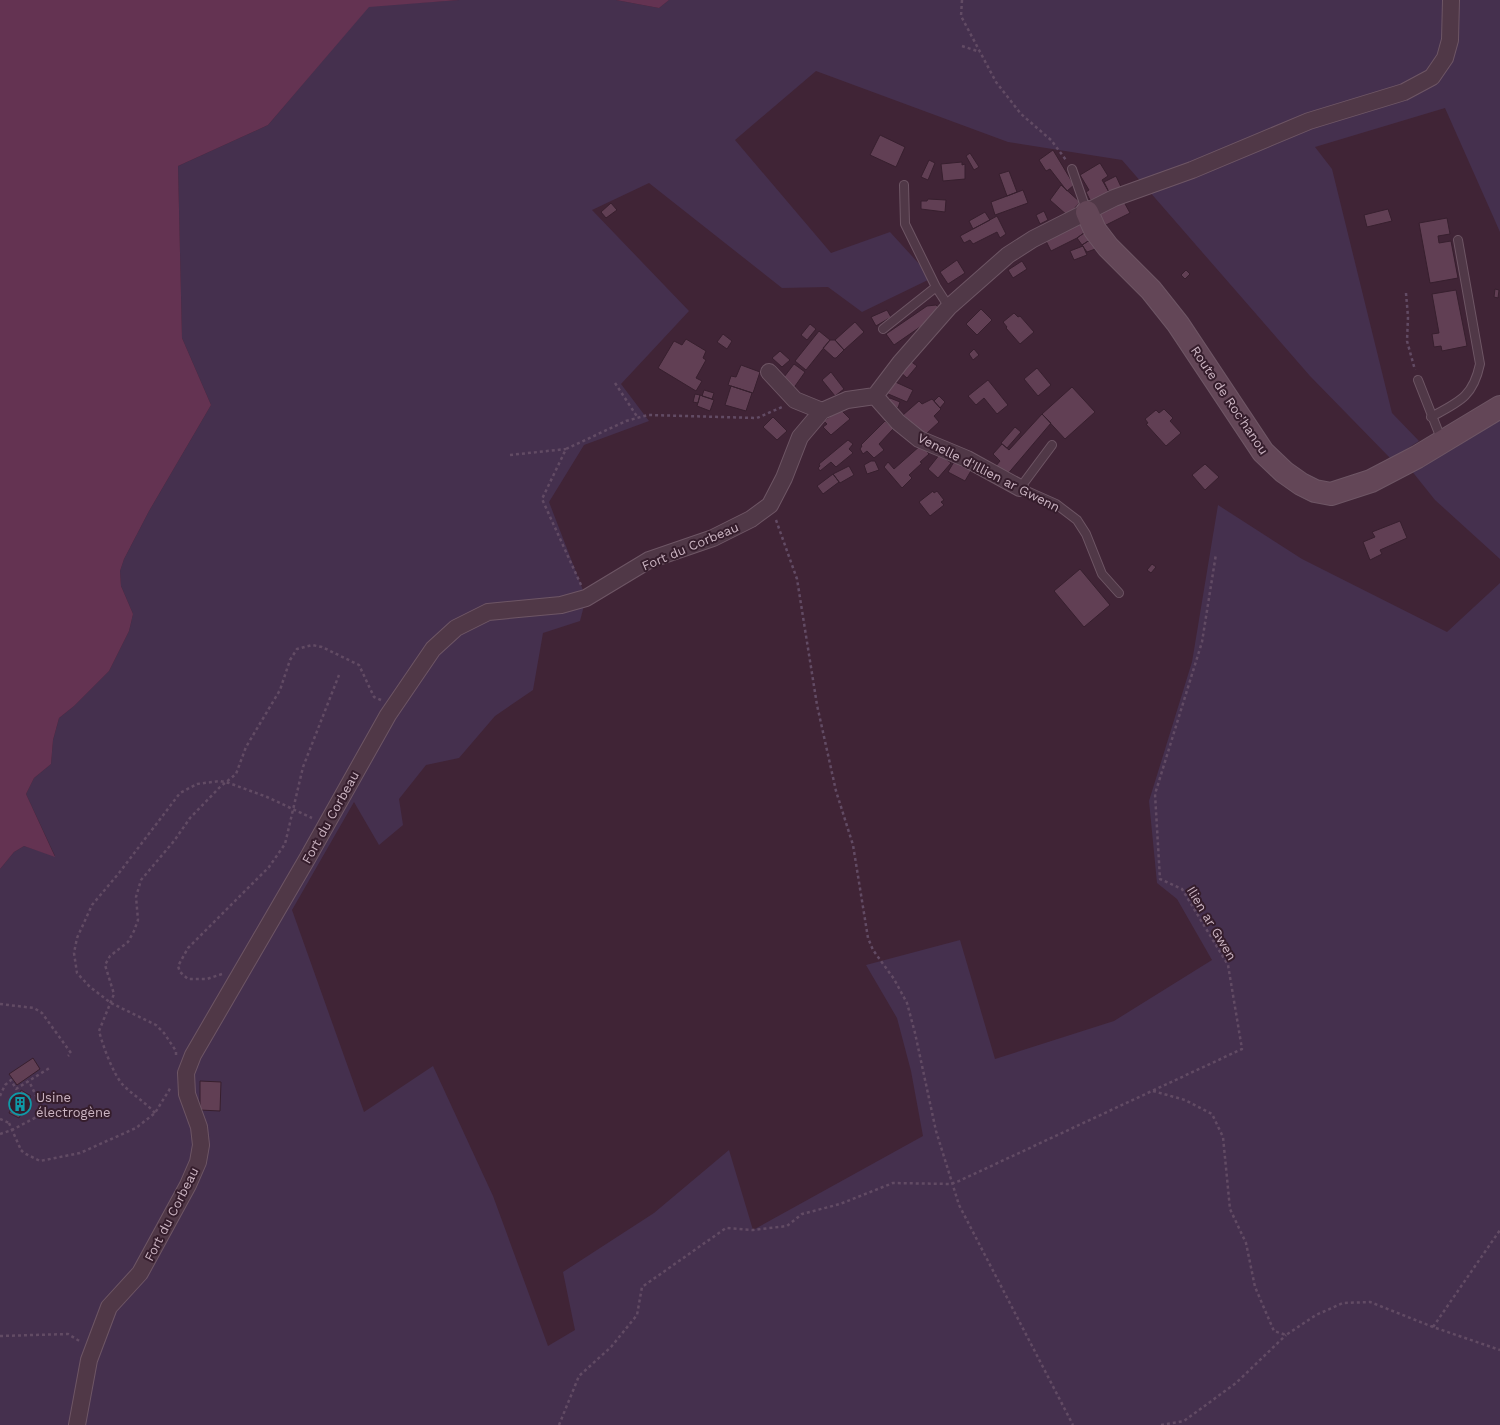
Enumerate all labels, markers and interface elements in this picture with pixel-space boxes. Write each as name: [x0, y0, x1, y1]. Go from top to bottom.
street label: Route de Roc'hanou: [1188, 343, 1271, 457]
street label: Venelle d'Illien ar Gwenn: [915, 430, 1062, 515]
street label: Fort du Corbeau: [640, 519, 741, 574]
street label: Fort du Corbeau: [299, 768, 362, 866]
street label: Ilien ar Gwen: [1184, 884, 1240, 963]
place label: Usine électrogène: [36, 1090, 111, 1120]
building icon: Usine électrogène: [7, 1091, 33, 1117]
street label: Fort du Corbeau: [141, 1165, 202, 1264]

